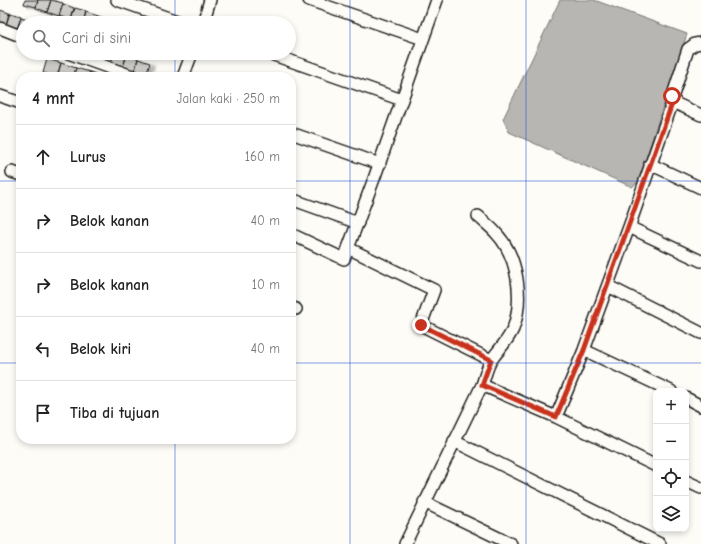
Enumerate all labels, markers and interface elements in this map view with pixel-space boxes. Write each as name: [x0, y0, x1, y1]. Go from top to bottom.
search box: [16, 16, 296, 60]
icon: search: [30, 27, 52, 49]
text: Cari di sini: [62, 29, 131, 47]
route start: [663, 87, 681, 105]
text: 4 mnt: [32, 89, 74, 108]
text: Jalan kaki · 250 m: [176, 91, 280, 106]
icon: ahead: [32, 146, 54, 168]
text: Lurus: [70, 148, 106, 166]
text: 160 m: [245, 149, 280, 164]
icon: right: [32, 210, 54, 232]
text: Belok kanan: [70, 212, 149, 230]
text: 40 m: [251, 213, 280, 228]
icon: right: [32, 274, 54, 296]
text: Belok kanan: [70, 276, 149, 294]
text: 10 m: [252, 277, 280, 292]
route end: [412, 316, 430, 334]
icon: left: [32, 338, 54, 360]
text: Belok kiri: [70, 340, 131, 358]
text: 40 m: [251, 341, 280, 356]
map controls: [653, 388, 689, 532]
button: +: [653, 388, 689, 424]
icon: arrive: [32, 402, 54, 424]
text: Tiba di tujuan: [70, 404, 159, 422]
button: −: [653, 424, 689, 460]
button: locate: [653, 460, 689, 496]
button: layers: [653, 496, 689, 532]

